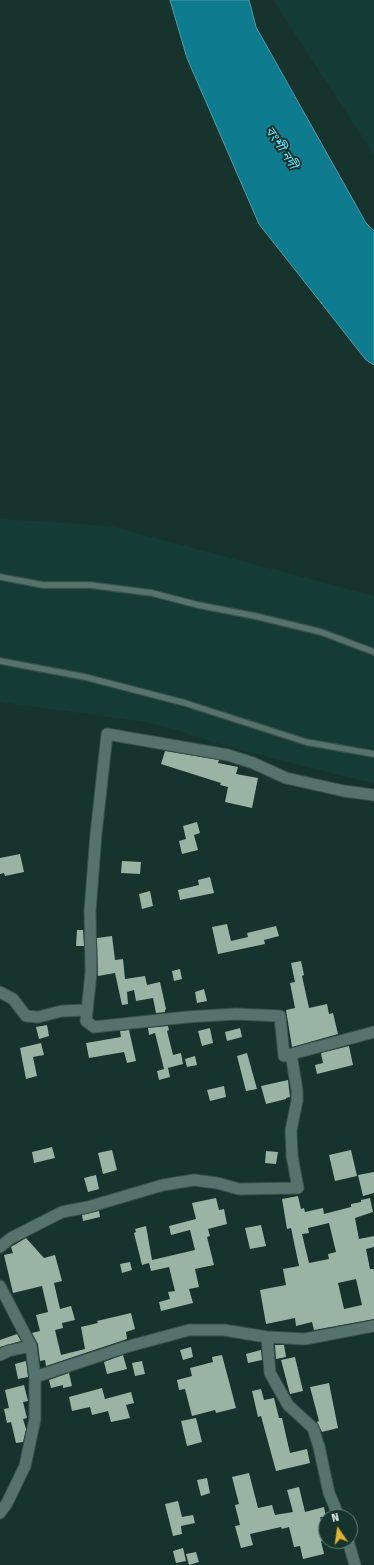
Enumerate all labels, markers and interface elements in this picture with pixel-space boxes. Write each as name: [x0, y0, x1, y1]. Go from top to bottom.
water label: বংশী নদী: [261, 124, 301, 172]
north arrow: [318, 1509, 358, 1549]
text: N: [330, 1511, 340, 1525]

